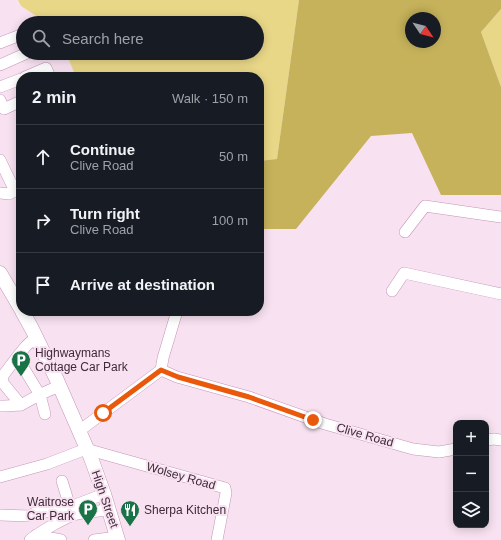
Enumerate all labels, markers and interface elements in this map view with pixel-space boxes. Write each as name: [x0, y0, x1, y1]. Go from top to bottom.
north arrow: [405, 12, 441, 48]
search box: [16, 16, 264, 60]
icon: search: [30, 27, 52, 49]
text: Search here: [62, 30, 144, 47]
text: 2 min: [32, 88, 76, 107]
text: Walk · 150 m: [172, 91, 248, 106]
text: Continue: [70, 141, 135, 158]
icon: ahead: [32, 146, 54, 168]
text: 50 m: [219, 149, 248, 164]
text: Clive Road: [70, 158, 134, 173]
text: Turn right: [70, 205, 140, 222]
icon: right: [32, 210, 54, 232]
text: 100 m: [212, 213, 248, 228]
text: Clive Road: [70, 222, 134, 237]
icon: arrive: [32, 274, 54, 296]
text: Arrive at destination: [70, 276, 215, 293]
place label: Highwaymans Cottage Car Park: [35, 346, 129, 374]
parking icon: Highwaymans Cottage Car Park: [10, 349, 32, 377]
route start: [94, 404, 112, 422]
route end: [304, 411, 322, 429]
street label: Clive Road: [335, 420, 395, 450]
map controls: [453, 420, 489, 528]
button: +: [453, 420, 489, 456]
button: −: [453, 456, 489, 492]
street label: Wolsey Road: [145, 459, 217, 493]
street label: High Street: [89, 468, 122, 530]
button: layers: [453, 492, 489, 528]
place label: Waitrose Car Park: [27, 495, 75, 523]
parking icon: Waitrose Car Park: [77, 498, 99, 526]
restaurant icon: Sherpa Kitchen: [119, 499, 141, 527]
place label: Sherpa Kitchen: [144, 503, 226, 517]

